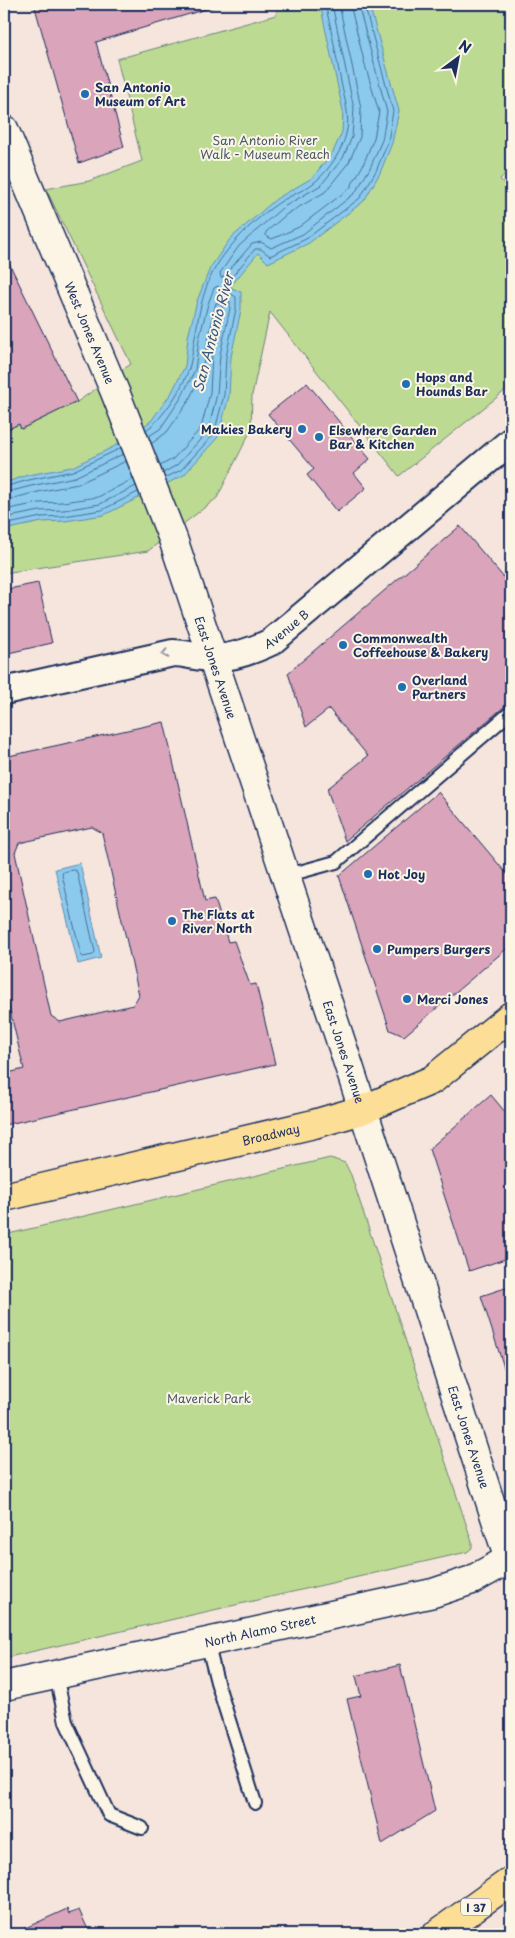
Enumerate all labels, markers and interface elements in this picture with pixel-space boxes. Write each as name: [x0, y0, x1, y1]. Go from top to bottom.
north arrow: [432, 32, 482, 82]
text: N: [455, 35, 475, 58]
place label: San Antonio Museum of Art: [95, 78, 186, 110]
marker: San Antonio Museum of Art: [79, 88, 91, 100]
park label: San Antonio River Walk - Museum Reach: [200, 131, 330, 163]
water label: San Antonio River: [187, 268, 240, 394]
street label: West Jones Avenue: [60, 279, 120, 387]
place label: Hops and Hounds Bar: [416, 368, 488, 400]
marker: Hops and Hounds Bar: [400, 378, 412, 390]
place label: Makies Bakery: [201, 420, 292, 438]
place label: Elsewhere Garden Bar & Kitchen: [329, 421, 437, 453]
marker: Makies Bakery: [296, 423, 308, 435]
marker: Elsewhere Garden Bar & Kitchen: [313, 431, 325, 443]
street label: Avenue B: [261, 605, 312, 653]
street label: East Jones Avenue: [190, 614, 242, 722]
place label: Commonwealth Coffeehouse & Bakery: [353, 629, 488, 661]
marker: Commonwealth Coffeehouse & Bakery: [337, 639, 349, 651]
one-way arrow: [160, 649, 169, 659]
place label: Overland Partners: [412, 671, 467, 703]
marker: Overland Partners: [396, 681, 408, 693]
place label: Hot Joy: [378, 865, 425, 883]
marker: Hot Joy: [362, 868, 374, 880]
place label: The Flats at River North: [182, 905, 255, 937]
marker: The Flats at River North: [166, 915, 178, 927]
place label: Pumpers Burgers: [387, 940, 490, 958]
marker: Pumpers Burgers: [371, 943, 383, 955]
place label: Merci Jones: [417, 990, 489, 1008]
marker: Merci Jones: [401, 993, 413, 1005]
street label: East Jones Avenue: [319, 998, 370, 1106]
street label: Broadway: [240, 1119, 301, 1150]
street label: East Jones Avenue: [444, 1383, 494, 1491]
park label: Maverick Park: [167, 1389, 251, 1407]
street label: North Alamo Street: [203, 1610, 317, 1651]
road number: I 37: [461, 1898, 491, 1915]

